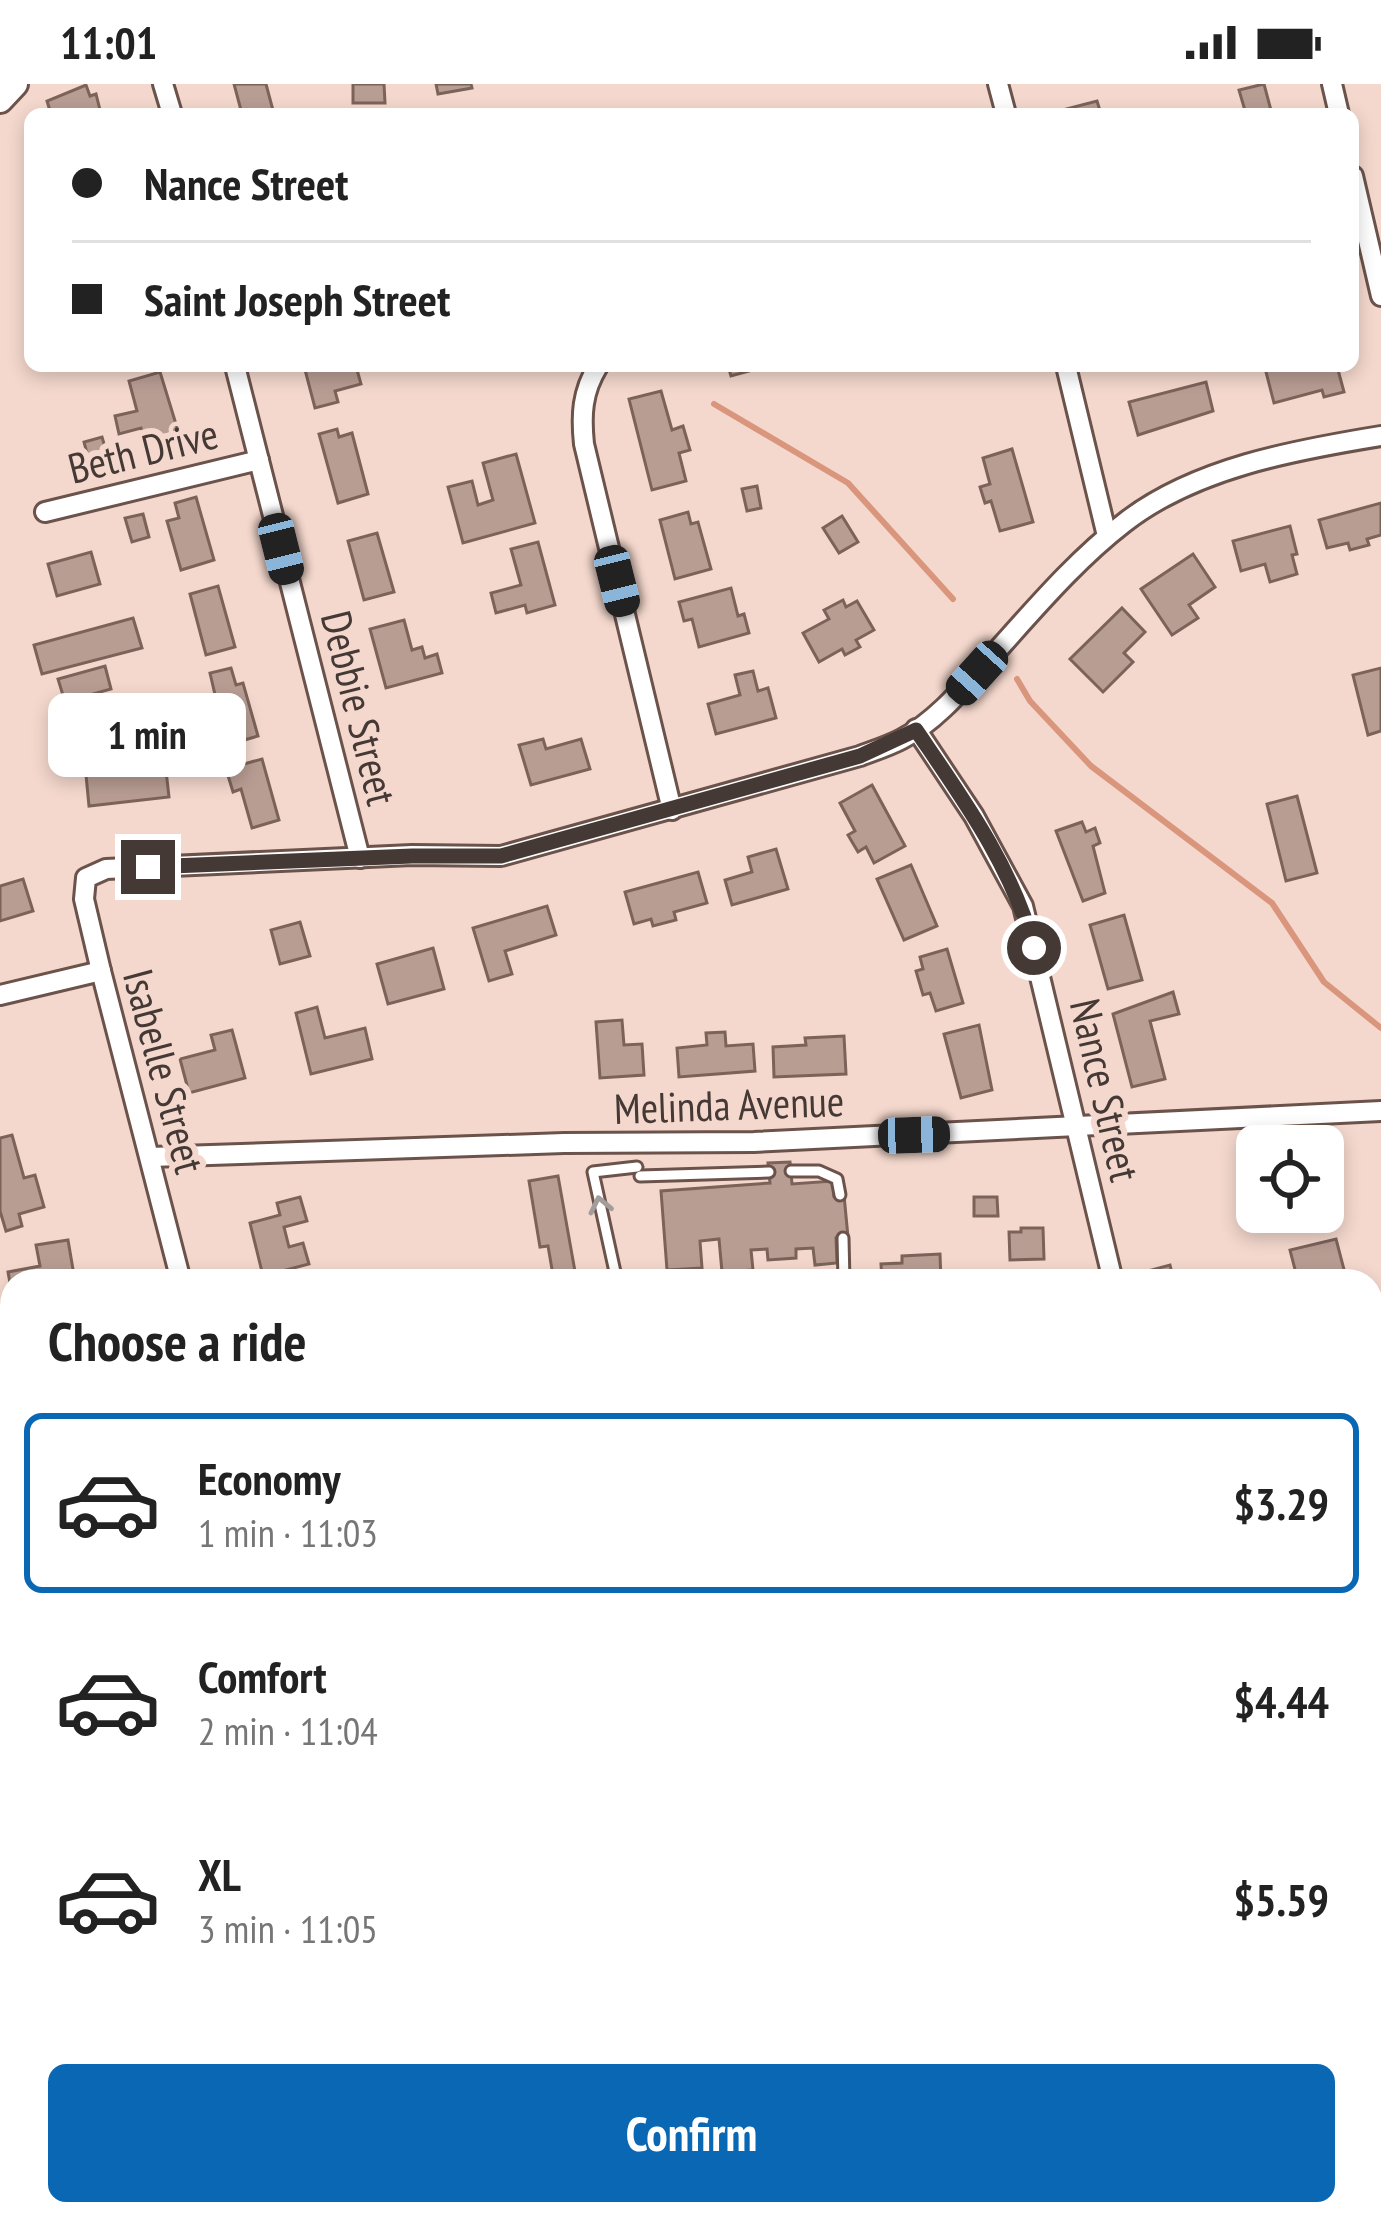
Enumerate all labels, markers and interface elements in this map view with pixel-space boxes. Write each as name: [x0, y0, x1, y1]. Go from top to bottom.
text: 11:01: [60, 13, 157, 71]
text: Nance Street: [144, 154, 348, 212]
text: Saint Joseph Street: [144, 270, 450, 328]
street label: Beth Drive: [62, 405, 223, 496]
car: [255, 510, 307, 588]
car: [591, 542, 643, 620]
street label: Debbie Street: [309, 605, 410, 811]
car: [940, 634, 1014, 712]
callout: 1 min: [49, 693, 247, 777]
text: 1 min: [108, 709, 186, 760]
route end: [121, 840, 175, 894]
route start: [1007, 921, 1061, 975]
street label: Isabelle Street: [111, 963, 218, 1179]
street label: Nance Street: [1058, 993, 1153, 1187]
street label: Melinda Avenue: [613, 1073, 845, 1136]
car: [877, 1116, 951, 1154]
map controls: [1236, 1125, 1344, 1233]
button: locate: [1236, 1125, 1344, 1233]
one-way arrow: [589, 1195, 614, 1215]
text: Choose a ride: [48, 1306, 307, 1376]
icon: car: [54, 1449, 162, 1557]
text: Economy: [198, 1449, 341, 1507]
text: $3.29: [1233, 1474, 1329, 1532]
text: 1 min · 11:03: [198, 1507, 378, 1558]
icon: car: [54, 1647, 162, 1755]
text: Comfort: [198, 1647, 327, 1705]
text: $4.44: [1233, 1672, 1329, 1730]
text: 2 min · 11:04: [198, 1705, 378, 1756]
icon: car: [54, 1845, 162, 1953]
text: XL: [198, 1845, 241, 1903]
text: $5.59: [1233, 1870, 1329, 1928]
text: 3 min · 11:05: [198, 1903, 378, 1954]
button: Confirm: [48, 2064, 1335, 2202]

